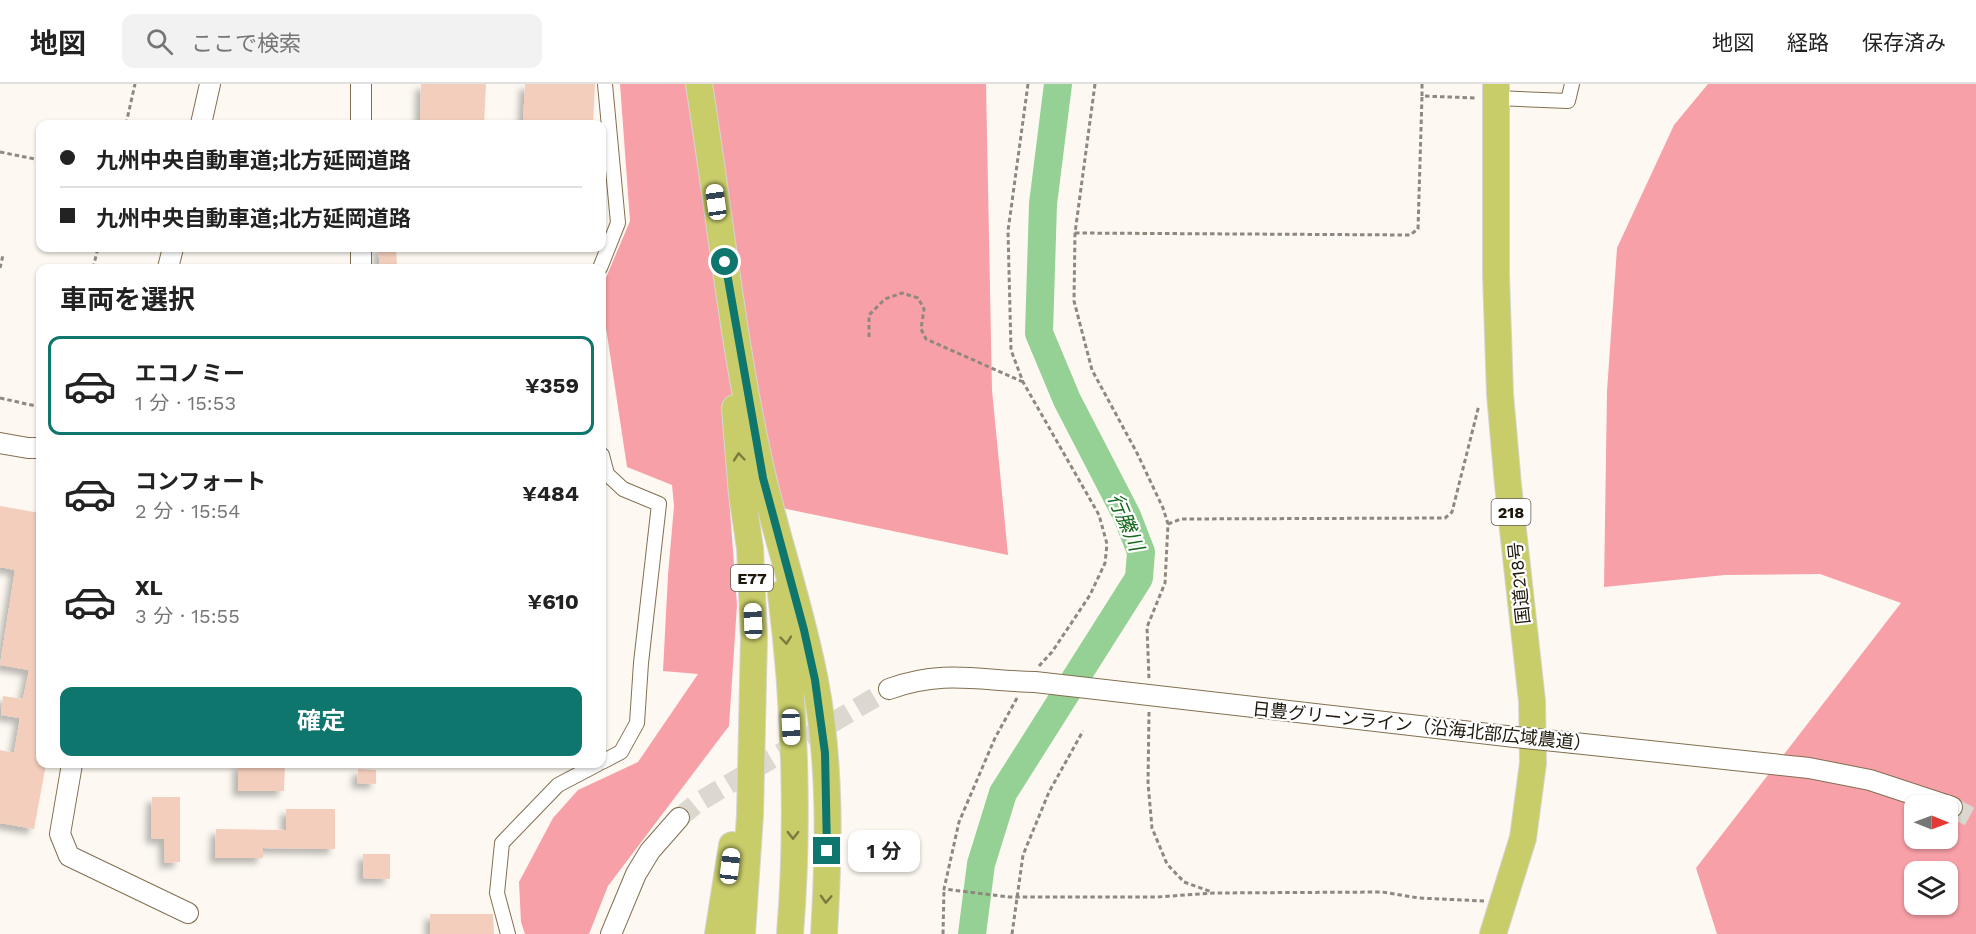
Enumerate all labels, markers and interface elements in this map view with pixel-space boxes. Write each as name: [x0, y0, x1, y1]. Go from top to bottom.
search box: [122, 14, 542, 68]
icon: search: [143, 25, 176, 58]
text: 地図: [30, 27, 86, 60]
text: 地図: [1712, 30, 1754, 55]
text: 経路: [1787, 30, 1829, 55]
text: 保存済み: [1862, 30, 1946, 55]
text: ここで検索: [191, 31, 301, 56]
text: 九州中央自動車道;北方延岡道路: [96, 148, 411, 173]
car: [705, 183, 727, 221]
text: 九州中央自動車道;北方延岡道路: [96, 206, 411, 231]
route start: [711, 248, 738, 275]
text: 車両を選択: [60, 284, 195, 316]
icon: car: [63, 359, 117, 413]
text: エコノミー: [135, 361, 245, 386]
text: ¥359: [525, 373, 579, 398]
text: 1 分 · 15:53: [135, 391, 236, 415]
one-way arrow: [733, 452, 746, 461]
icon: car: [63, 467, 117, 521]
text: コンフォート: [135, 469, 266, 494]
text: ¥484: [522, 481, 579, 506]
water label: 行縢川: [1103, 490, 1150, 556]
text: 2 分 · 15:54: [135, 499, 240, 523]
road number: 218: [1492, 499, 1530, 525]
street label: 国道218号: [1504, 541, 1534, 625]
road number: E77: [731, 565, 773, 591]
icon: car: [63, 575, 117, 629]
text: XL: [135, 575, 163, 600]
text: ¥610: [528, 589, 579, 614]
car: [743, 603, 763, 639]
text: 3 分 · 15:55: [135, 604, 240, 628]
one-way arrow: [779, 636, 792, 645]
button: 確定: [60, 687, 582, 756]
street label: 日豊グリーンライン（沿海北部広域農道）: [1251, 698, 1593, 754]
car: [781, 709, 801, 745]
north arrow: [1904, 795, 1958, 849]
map controls: [1904, 795, 1958, 915]
callout: 1 分: [848, 830, 920, 872]
one-way arrow: [787, 831, 799, 840]
route end: [813, 837, 840, 864]
text: 1 分: [867, 839, 901, 863]
car: [719, 847, 741, 885]
button: layers: [1904, 861, 1958, 915]
one-way arrow: [820, 895, 833, 904]

